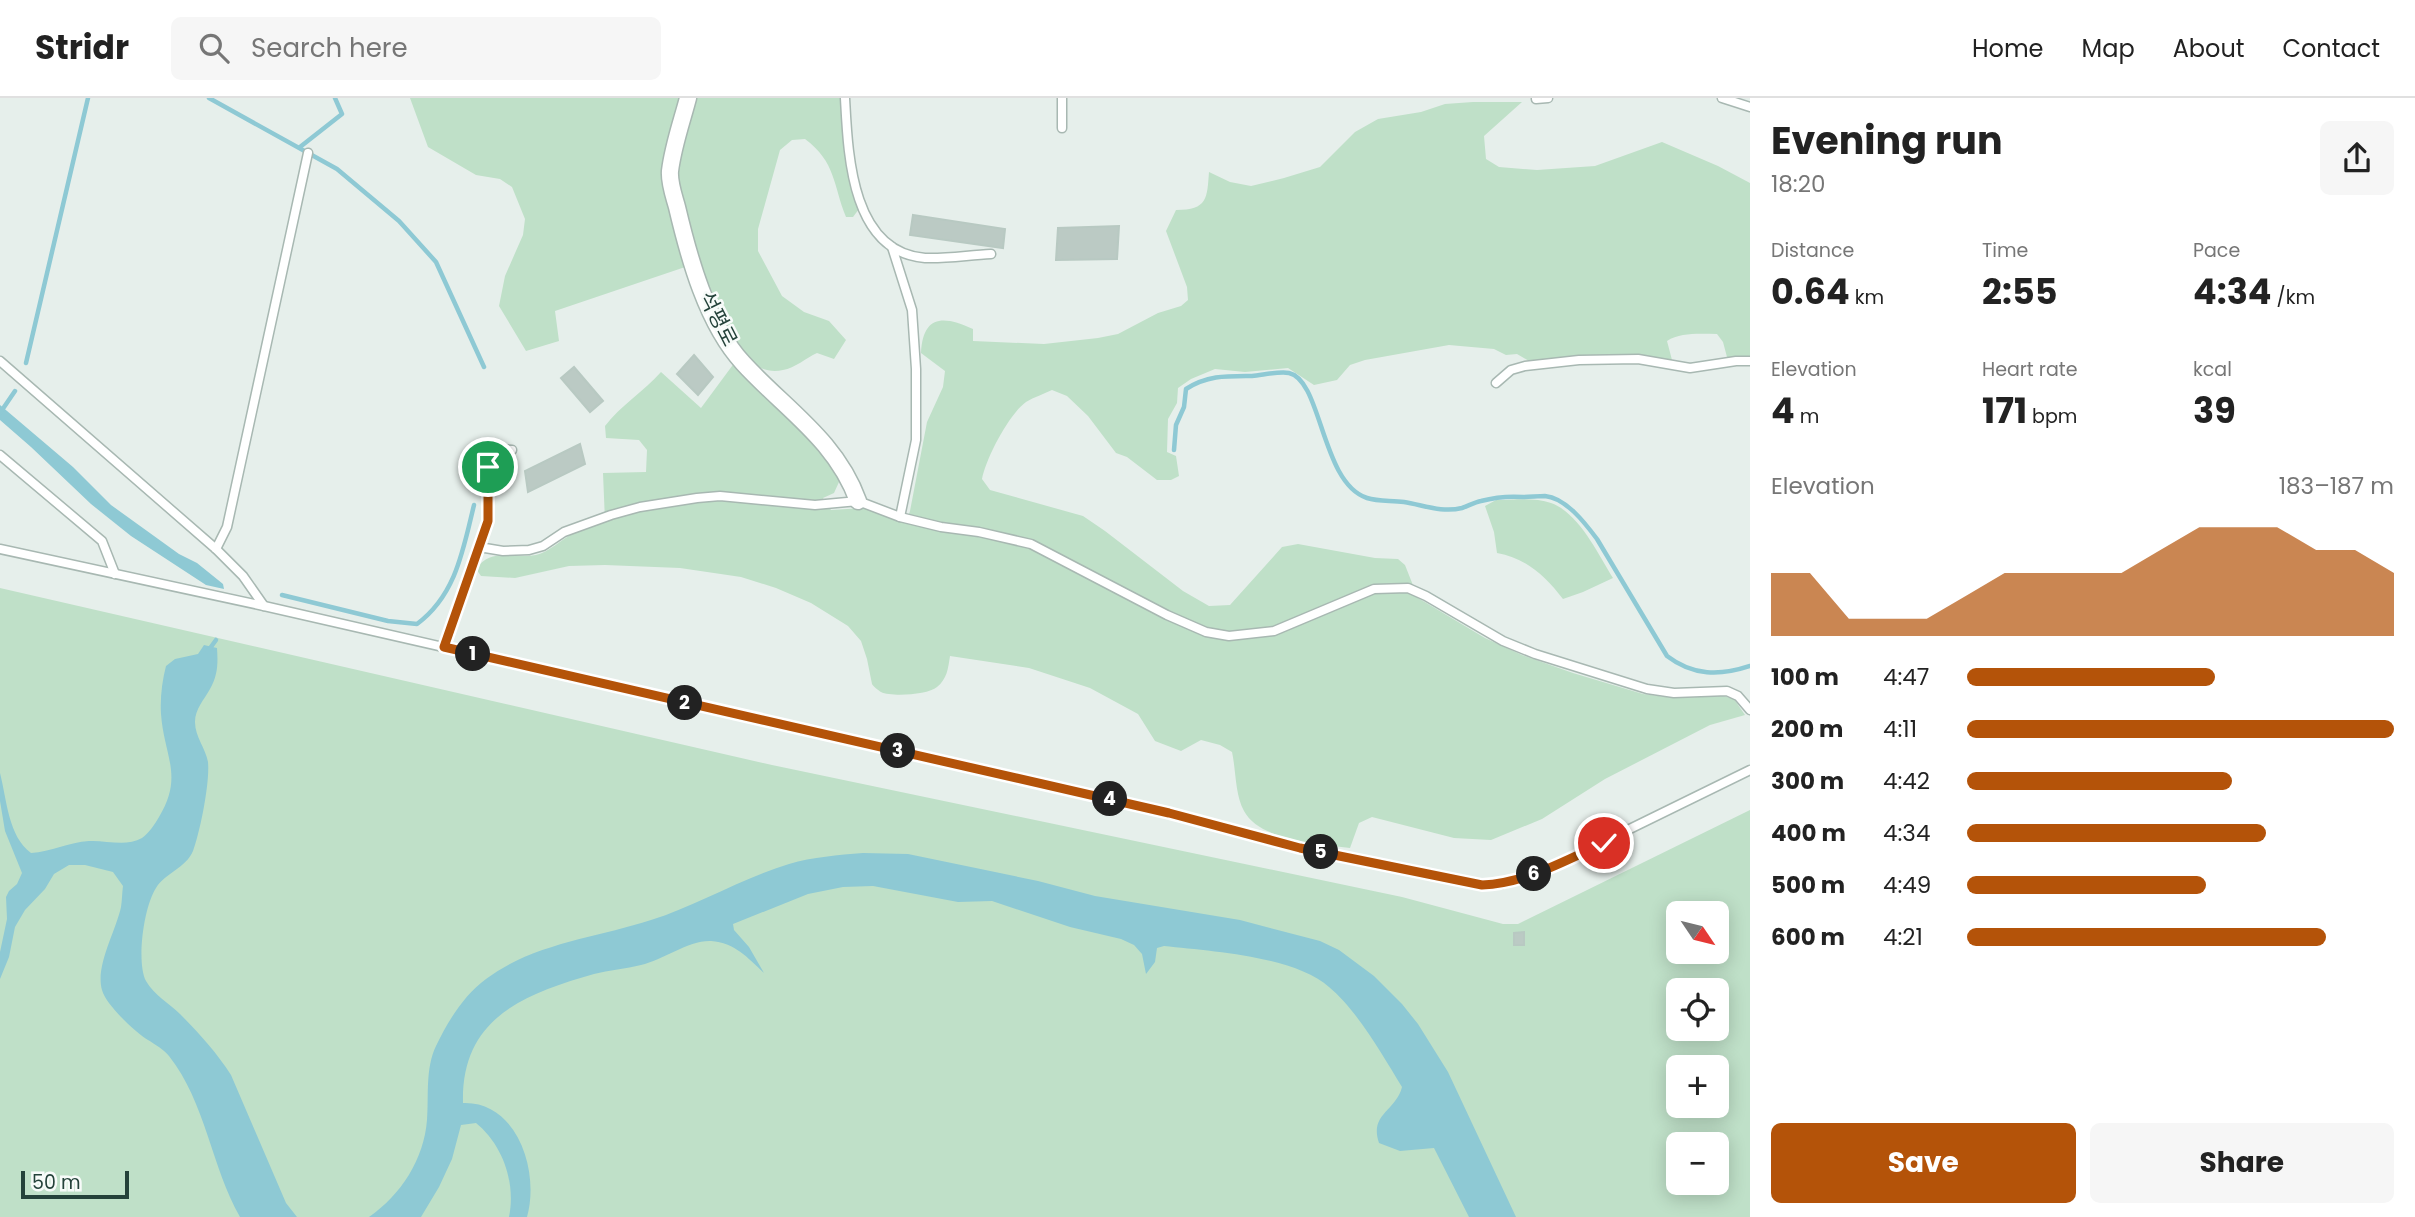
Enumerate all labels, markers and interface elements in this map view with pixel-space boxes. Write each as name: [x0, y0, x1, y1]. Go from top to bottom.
search box: [171, 17, 661, 80]
text: Stridr: [35, 24, 129, 71]
icon: search: [195, 29, 233, 67]
text: Search here: [251, 30, 408, 66]
text: Home: [1972, 32, 2044, 65]
text: Map: [2082, 32, 2135, 65]
text: About: [2173, 32, 2244, 65]
text: Contact: [2282, 32, 2380, 65]
text: Evening run: [1771, 114, 2003, 167]
button: share: [2320, 121, 2394, 195]
text: 18:20: [1771, 168, 1825, 200]
text: Distance: [1771, 237, 1854, 264]
text: Time: [1982, 237, 2028, 264]
text: Pace: [2193, 237, 2240, 264]
text: 0.64: [1771, 267, 1850, 316]
text: 2:55: [1982, 267, 2057, 316]
text: 4:34: [2193, 267, 2272, 316]
text: km: [1850, 284, 1884, 311]
text: /km: [2272, 284, 2315, 311]
street label: 석평로: [692, 286, 745, 351]
text: Elevation: [1771, 356, 1857, 383]
text: Heart rate: [1982, 356, 2077, 383]
text: kcal: [2193, 356, 2232, 383]
text: 4: [1771, 386, 1795, 435]
text: 171: [1982, 386, 2027, 435]
text: 39: [2193, 386, 2236, 435]
text: m: [1795, 403, 1819, 430]
text: bpm: [2027, 403, 2077, 430]
pin: [458, 437, 518, 497]
icon: arrive: [469, 448, 507, 486]
text: Elevation: [1771, 470, 1875, 502]
text: 183–187 m: [2279, 470, 2394, 502]
pin: 1: [456, 636, 490, 672]
text: 1: [469, 640, 476, 667]
text: 100 m: [1771, 661, 1839, 693]
text: 4:47: [1883, 661, 1929, 693]
pin: 2: [668, 686, 702, 720]
text: 2: [679, 689, 690, 716]
text: 200 m: [1771, 713, 1843, 745]
text: 4:11: [1883, 713, 1917, 745]
pin: 3: [880, 734, 916, 768]
text: 3: [892, 737, 903, 764]
text: 300 m: [1771, 765, 1844, 797]
text: 4:42: [1883, 765, 1930, 797]
pin: 4: [1092, 782, 1128, 816]
text: 4: [1103, 785, 1116, 812]
pin: [1574, 813, 1634, 873]
text: 400 m: [1771, 817, 1846, 849]
text: 4:34: [1883, 817, 1930, 849]
icon: check: [1585, 824, 1623, 862]
pin: 5: [1304, 834, 1338, 870]
text: 5: [1314, 838, 1327, 865]
pin: 6: [1516, 856, 1552, 892]
text: 6: [1527, 860, 1540, 887]
text: 500 m: [1771, 869, 1845, 901]
text: 4:49: [1883, 869, 1931, 901]
north arrow: [1666, 901, 1729, 964]
map controls: [1666, 901, 1729, 1195]
text: 600 m: [1771, 921, 1845, 953]
text: 4:21: [1883, 921, 1923, 953]
button: locate: [1666, 978, 1729, 1041]
button: +: [1666, 1055, 1729, 1118]
button: Save: [1771, 1123, 2076, 1203]
button: Share: [2090, 1123, 2394, 1203]
button: −: [1666, 1132, 1729, 1195]
scale bar: [21, 1168, 130, 1200]
text: 50 m: [32, 1169, 81, 1196]

